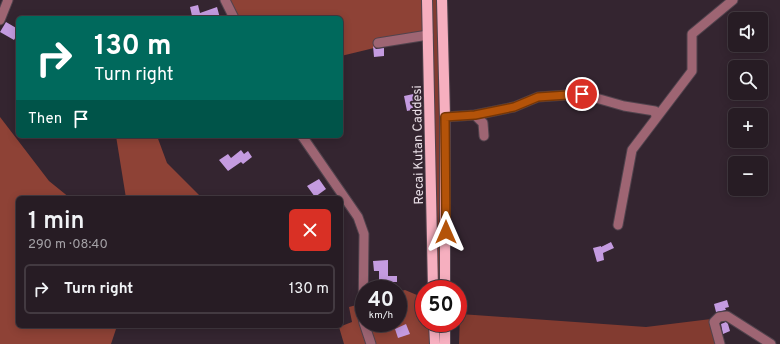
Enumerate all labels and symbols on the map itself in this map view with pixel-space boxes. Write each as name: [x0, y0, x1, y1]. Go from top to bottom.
pin: [565, 77, 599, 111]
street label: Recai Kutan Caddesi: [410, 85, 428, 205]
position arrow: [425, 211, 467, 253]
speed limit sign: 50: [415, 280, 467, 332]

